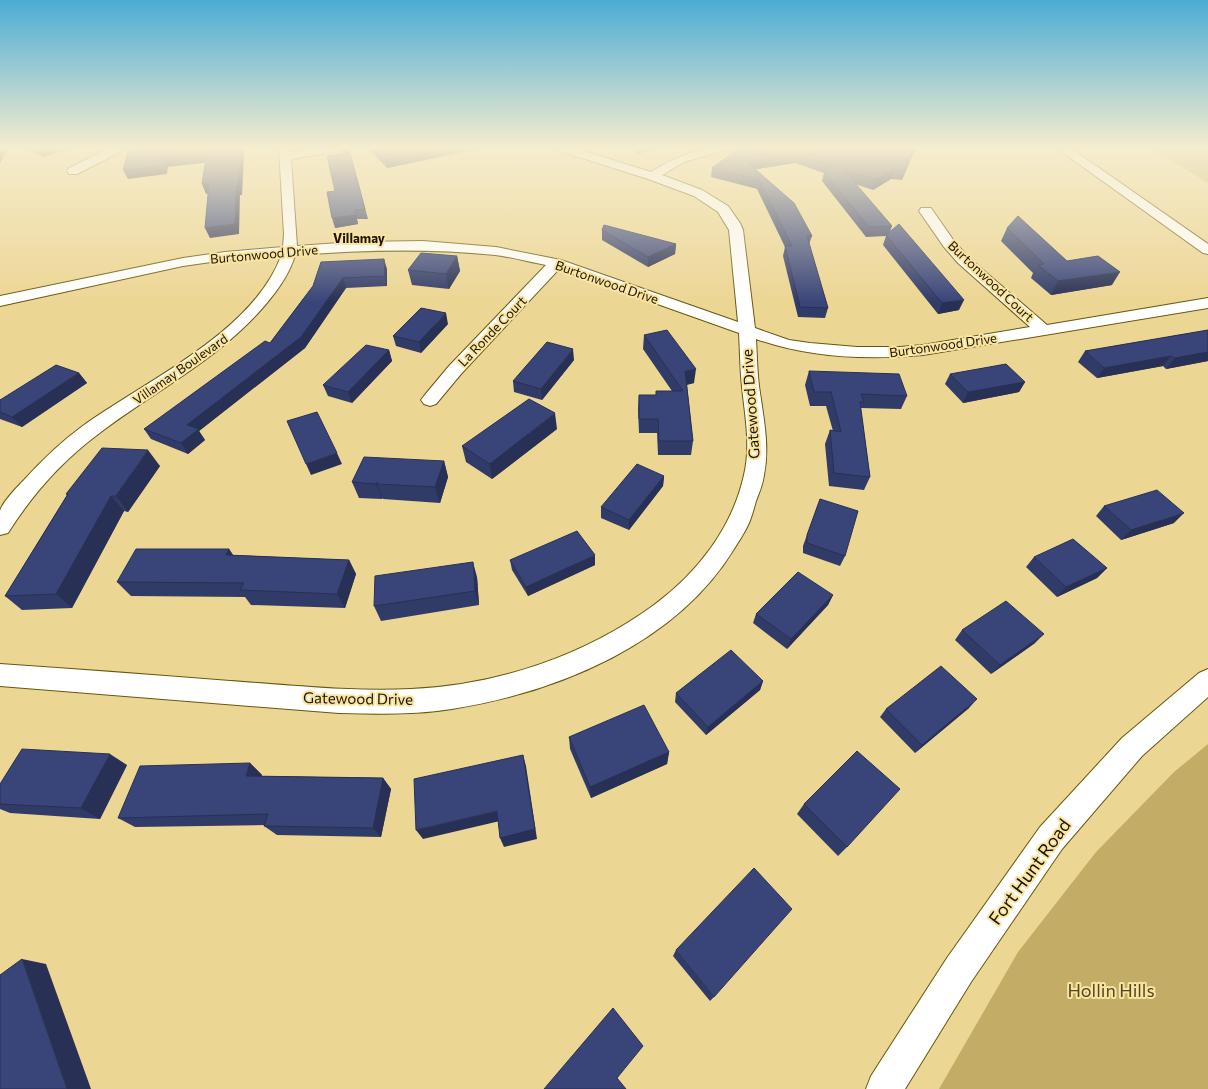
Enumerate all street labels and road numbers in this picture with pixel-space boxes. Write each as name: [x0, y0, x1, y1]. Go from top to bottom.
street label: Burtonwood Court: [945, 237, 1037, 325]
street label: Burtonwood Drive: [209, 241, 319, 267]
street label: Burtonwood Drive: [553, 257, 661, 307]
street label: La Ronde Court: [454, 293, 530, 369]
street label: Villamay Boulevard: [129, 330, 231, 408]
street label: Burtonwood Drive: [888, 330, 998, 360]
street label: Gatewood Drive: [737, 348, 763, 460]
street label: Gatewood Drive: [303, 688, 413, 708]
street label: Fort Hunt Road: [983, 814, 1075, 929]

